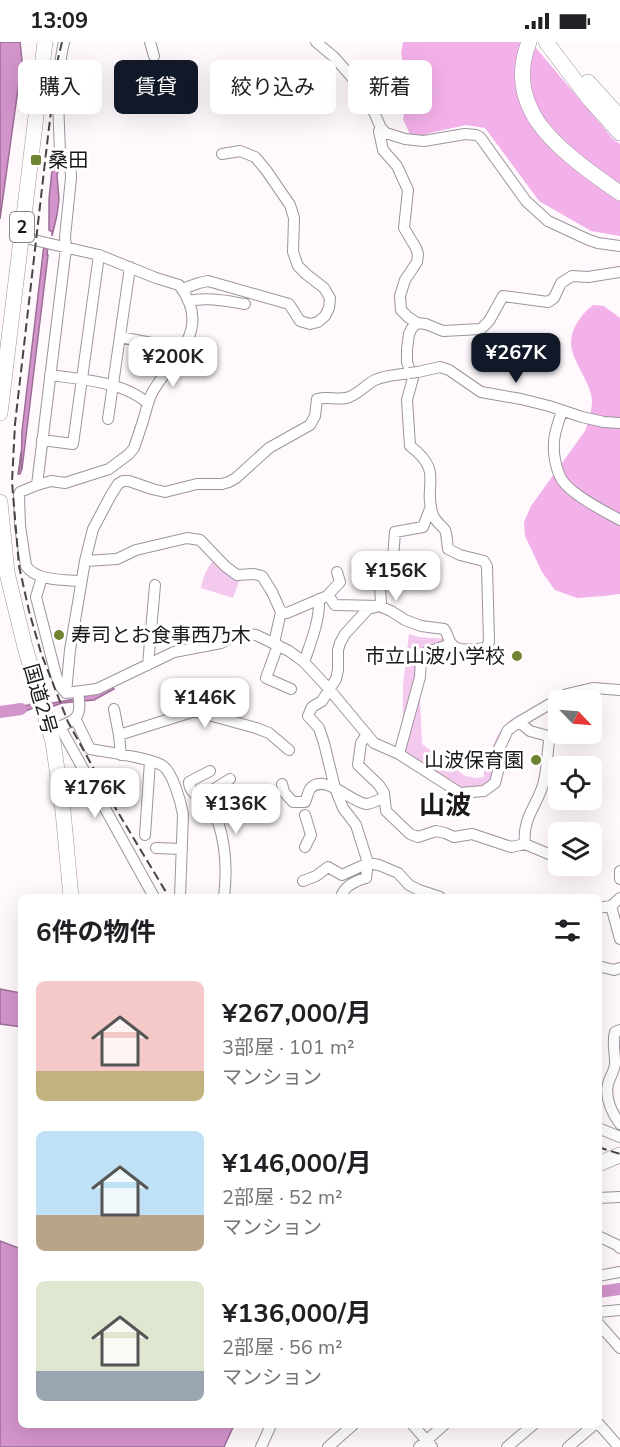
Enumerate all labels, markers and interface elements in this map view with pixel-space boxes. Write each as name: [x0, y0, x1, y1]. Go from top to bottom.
text: 13:09: [30, 6, 88, 36]
chip: 購入: [18, 60, 102, 114]
chip: 賃貸: [114, 60, 198, 114]
chip: 絞り込み: [210, 60, 336, 114]
chip: 新着: [348, 60, 432, 114]
place label: 桑田: [48, 147, 88, 174]
marker: 桑田: [29, 153, 43, 167]
road number: 2: [10, 212, 34, 242]
pin: ¥267K: [474, 333, 558, 384]
pin: ¥200K: [131, 337, 215, 388]
text: ¥267K: [485, 339, 547, 366]
text: ¥200K: [142, 343, 204, 370]
pin: ¥156K: [354, 551, 438, 602]
text: ¥156K: [365, 557, 427, 584]
place label: 寿司とお食事西乃木: [71, 622, 251, 649]
marker: 寿司とお食事西乃木: [52, 628, 66, 642]
place label: 市立山波小学校: [365, 643, 505, 670]
marker: 市立山波小学校: [510, 649, 524, 663]
street label: 国道2号: [17, 661, 63, 737]
pin: ¥146K: [163, 678, 247, 729]
text: ¥146K: [174, 684, 236, 711]
north arrow: [548, 690, 602, 744]
map controls: [548, 690, 602, 876]
place label: 山波保育園: [424, 747, 524, 774]
marker: 山波保育園: [529, 753, 543, 767]
button: locate: [548, 756, 602, 810]
pin: ¥176K: [53, 768, 137, 819]
text: ¥176K: [64, 774, 126, 801]
pin: ¥136K: [194, 784, 278, 835]
district label: 山波: [419, 788, 471, 823]
text: ¥136K: [205, 790, 267, 817]
button: layers: [548, 822, 602, 876]
icon: filters: [551, 914, 584, 947]
text: 6件の物件: [36, 915, 156, 950]
text: ¥267,000/月: [222, 996, 372, 1031]
icon: home: [84, 1005, 156, 1077]
text: 3部屋 · 101 m²: [222, 1034, 355, 1061]
text: マンション: [222, 1064, 322, 1091]
text: ¥146,000/月: [222, 1146, 372, 1181]
icon: home: [84, 1155, 156, 1227]
text: 2部屋 · 52 m²: [222, 1184, 343, 1211]
text: マンション: [222, 1214, 322, 1241]
text: ¥136,000/月: [222, 1296, 372, 1331]
icon: home: [84, 1305, 156, 1377]
text: 2部屋 · 56 m²: [222, 1334, 343, 1361]
text: マンション: [222, 1364, 322, 1391]

